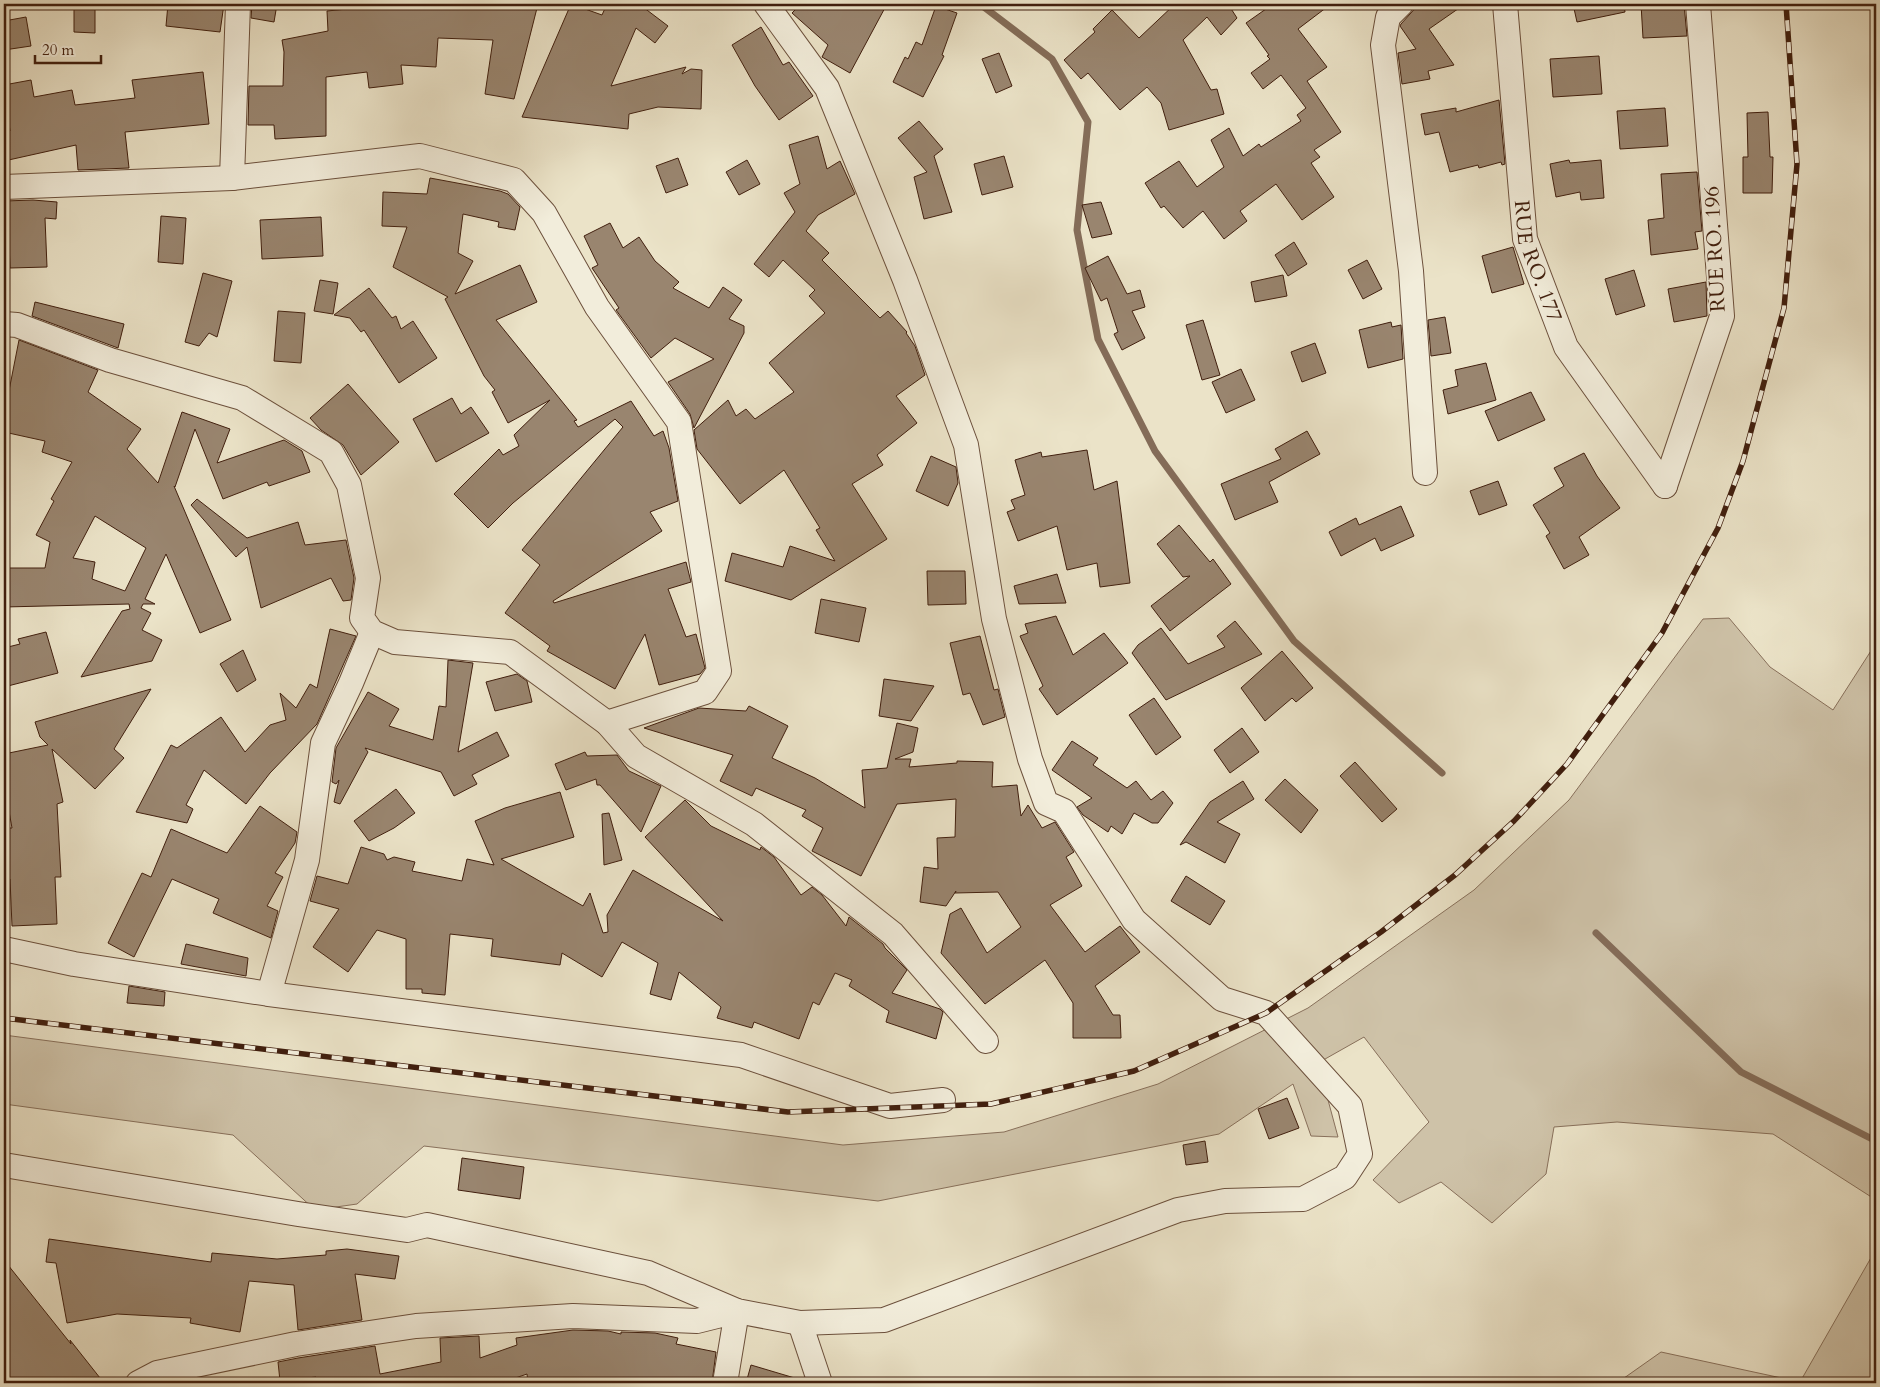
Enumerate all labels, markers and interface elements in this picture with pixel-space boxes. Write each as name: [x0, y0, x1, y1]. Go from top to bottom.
scale bar: [35, 32, 101, 64]
text: 20 m: [42, 40, 74, 60]
street label: RUE RO. 196: [1697, 185, 1733, 313]
street label: RUE RO. 177: [1507, 199, 1570, 326]

